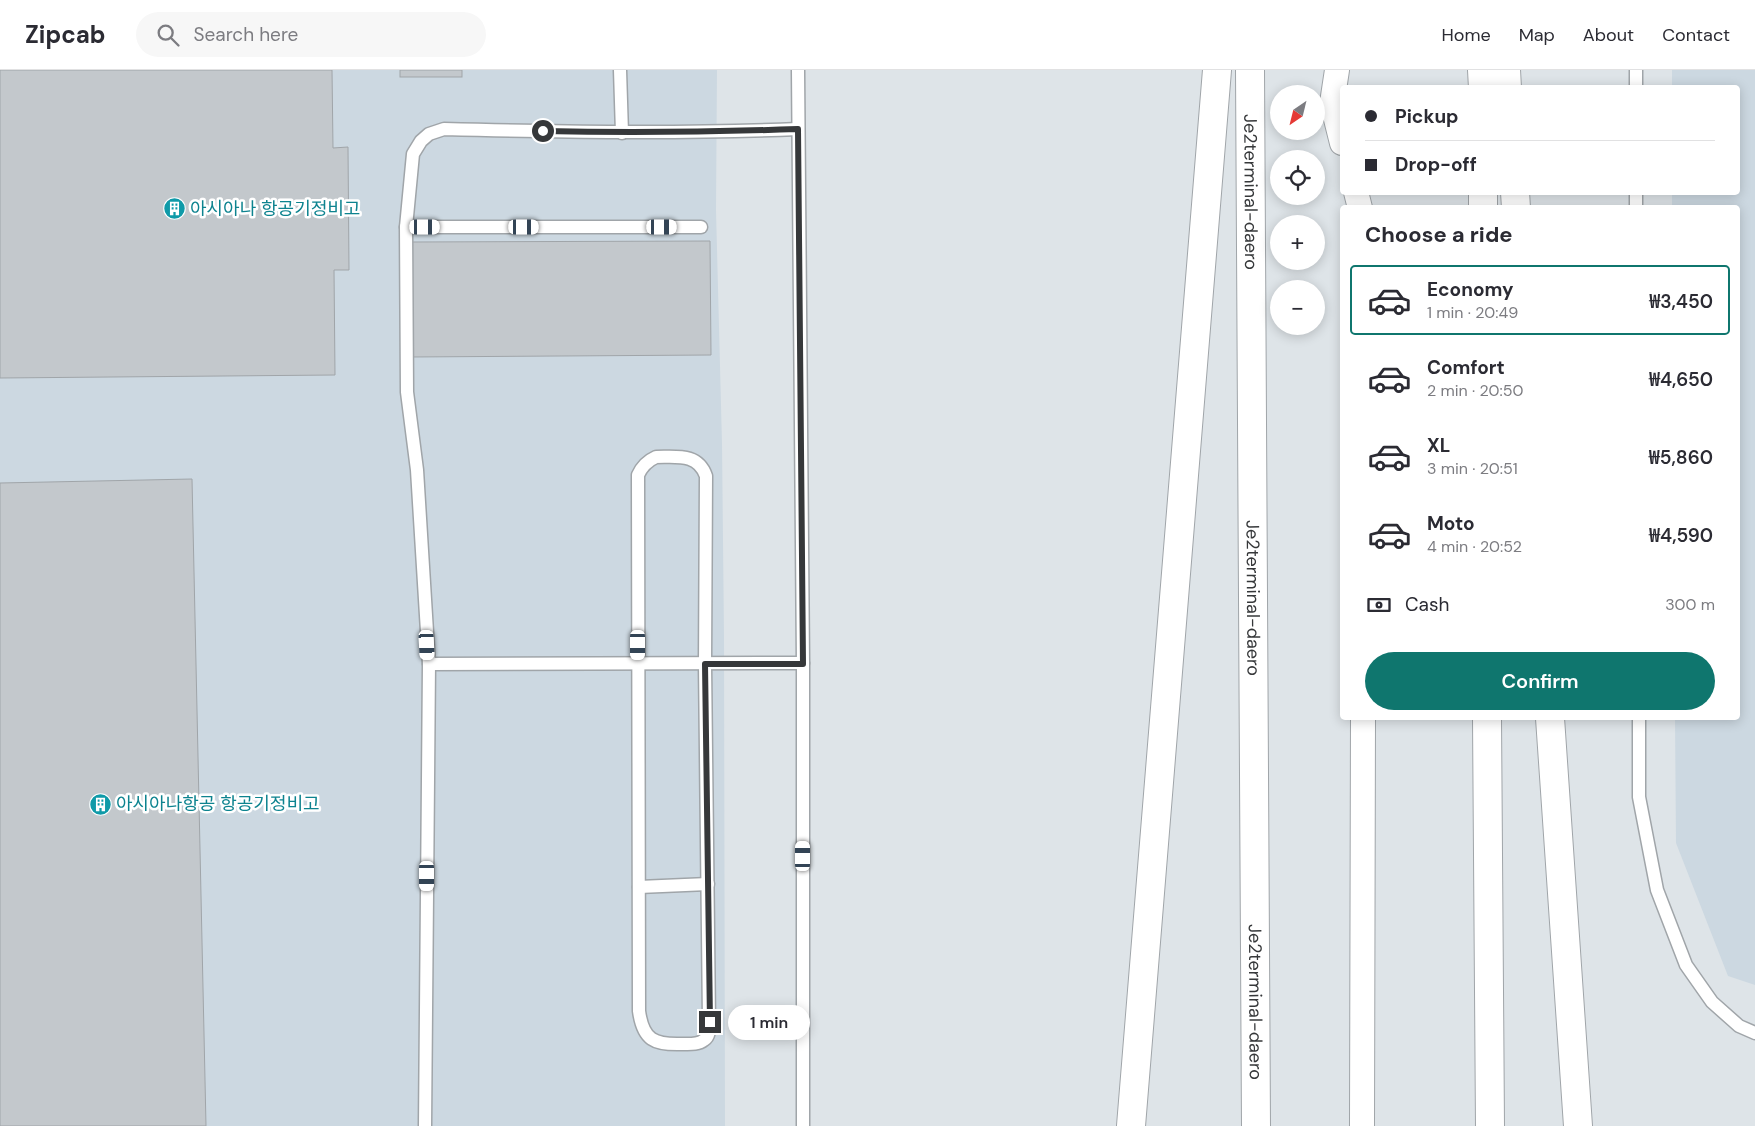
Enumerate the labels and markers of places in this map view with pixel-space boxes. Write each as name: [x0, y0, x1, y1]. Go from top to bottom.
building icon: 아시아나 항공기정비고: [162, 197, 186, 221]
place label: 아시아나 항공기정비고: [190, 197, 360, 221]
building icon: 아시아나항공 항공기정비고: [88, 792, 112, 816]
place label: 아시아나항공 항공기정비고: [116, 792, 320, 816]

